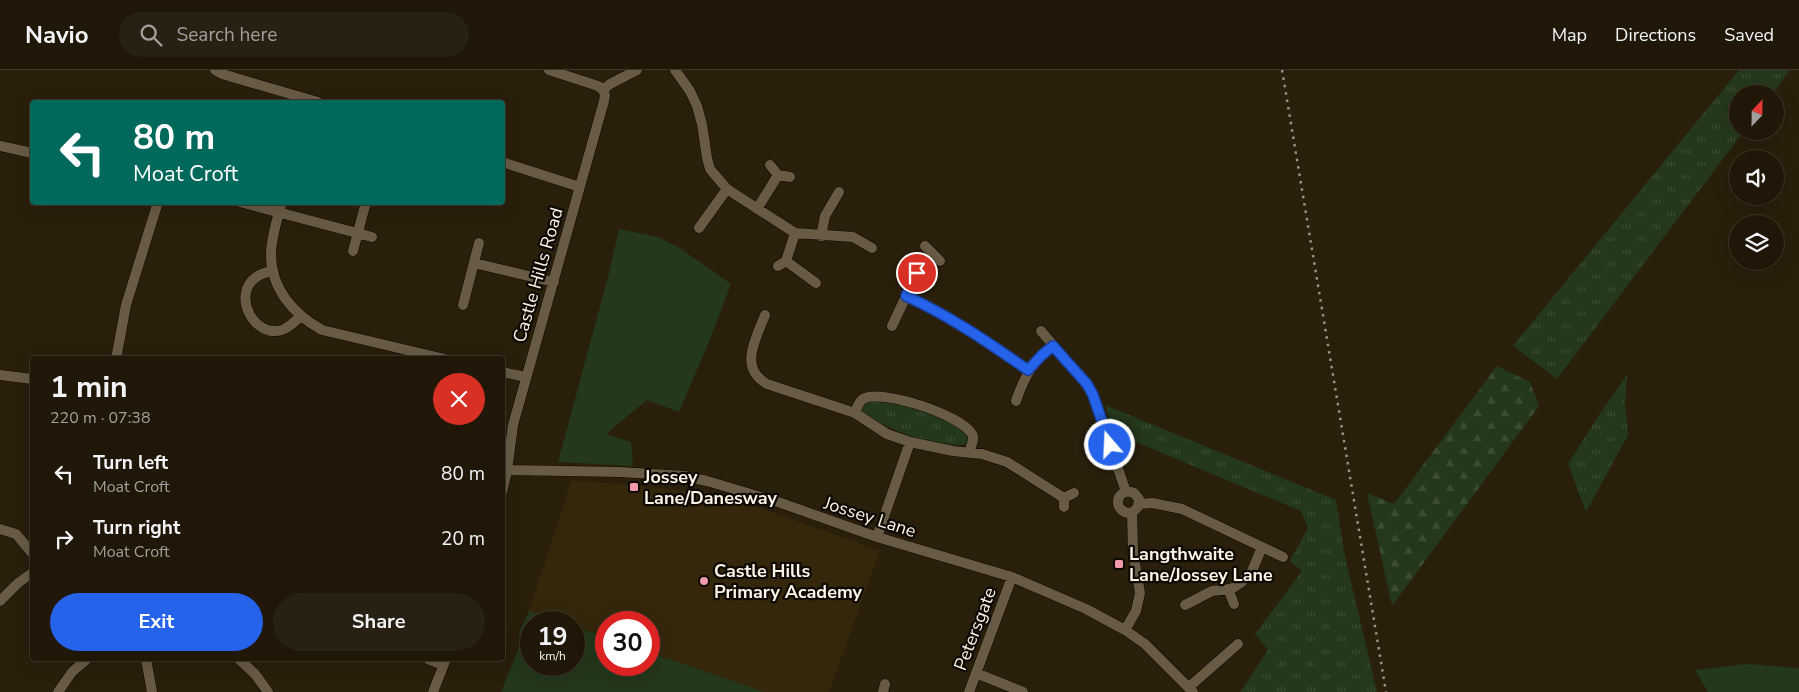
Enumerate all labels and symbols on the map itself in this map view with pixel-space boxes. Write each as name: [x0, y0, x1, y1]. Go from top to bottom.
north arrow: [1729, 85, 1784, 140]
street label: Castle Hills Road: [507, 205, 569, 345]
pin: [896, 252, 938, 294]
position arrow: [1083, 418, 1135, 470]
place label: Jossey Lane/Danesway: [643, 465, 777, 510]
marker: Jossey Lane/Danesway: [628, 481, 640, 493]
street label: Jossey Lane: [820, 491, 919, 543]
place label: Langthwaite Lane/Jossey Lane: [1129, 542, 1273, 587]
marker: Langthwaite Lane/Jossey Lane: [1113, 558, 1125, 570]
place label: Castle Hills Primary Academy: [714, 559, 863, 604]
marker: Castle Hills Primary Academy: [698, 575, 710, 587]
street label: Petersgate: [948, 584, 1002, 674]
speed limit sign: 30: [595, 611, 660, 676]

